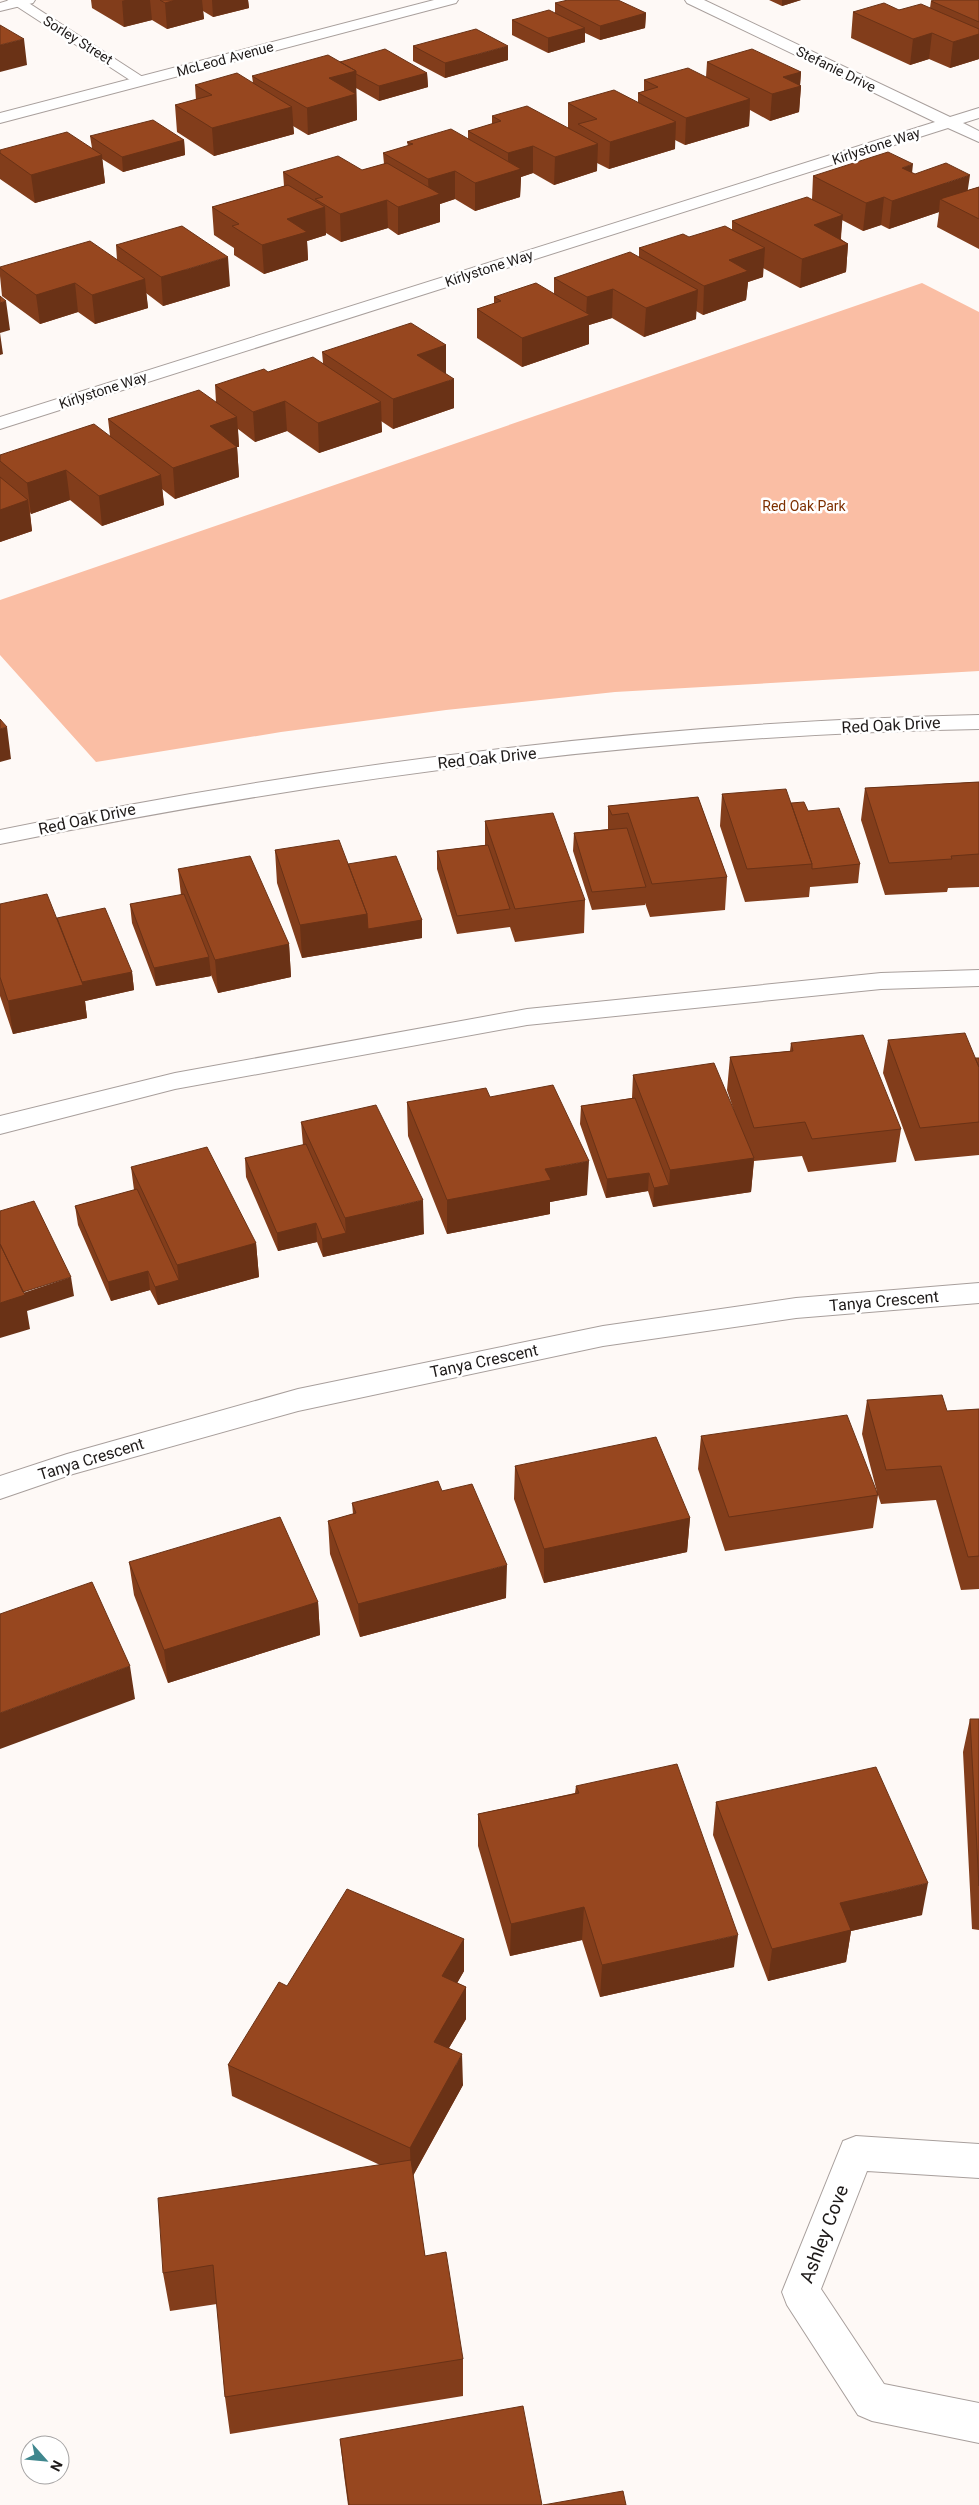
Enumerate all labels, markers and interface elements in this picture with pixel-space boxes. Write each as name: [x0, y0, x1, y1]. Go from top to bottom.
street label: Sorley Street: [40, 12, 116, 68]
street label: McLeod Avenue: [175, 38, 275, 80]
street label: Stefanie Drive: [794, 43, 878, 95]
street label: Kirlystone Way: [830, 124, 922, 168]
street label: Kirlystone Way: [443, 246, 535, 290]
street label: Kirlystone Way: [57, 368, 149, 412]
park label: Red Oak Park: [762, 498, 847, 514]
street label: Red Oak Drive: [841, 713, 941, 737]
street label: Red Oak Drive: [437, 743, 537, 773]
street label: Red Oak Drive: [37, 799, 137, 839]
street label: Tanya Crescent: [829, 1287, 939, 1315]
street label: Tanya Crescent: [428, 1340, 540, 1382]
street label: Tanya Crescent: [36, 1434, 146, 1484]
street label: Ashley Cove: [795, 2182, 853, 2286]
north arrow: [20, 2435, 70, 2485]
text: N: [47, 2458, 66, 2474]

